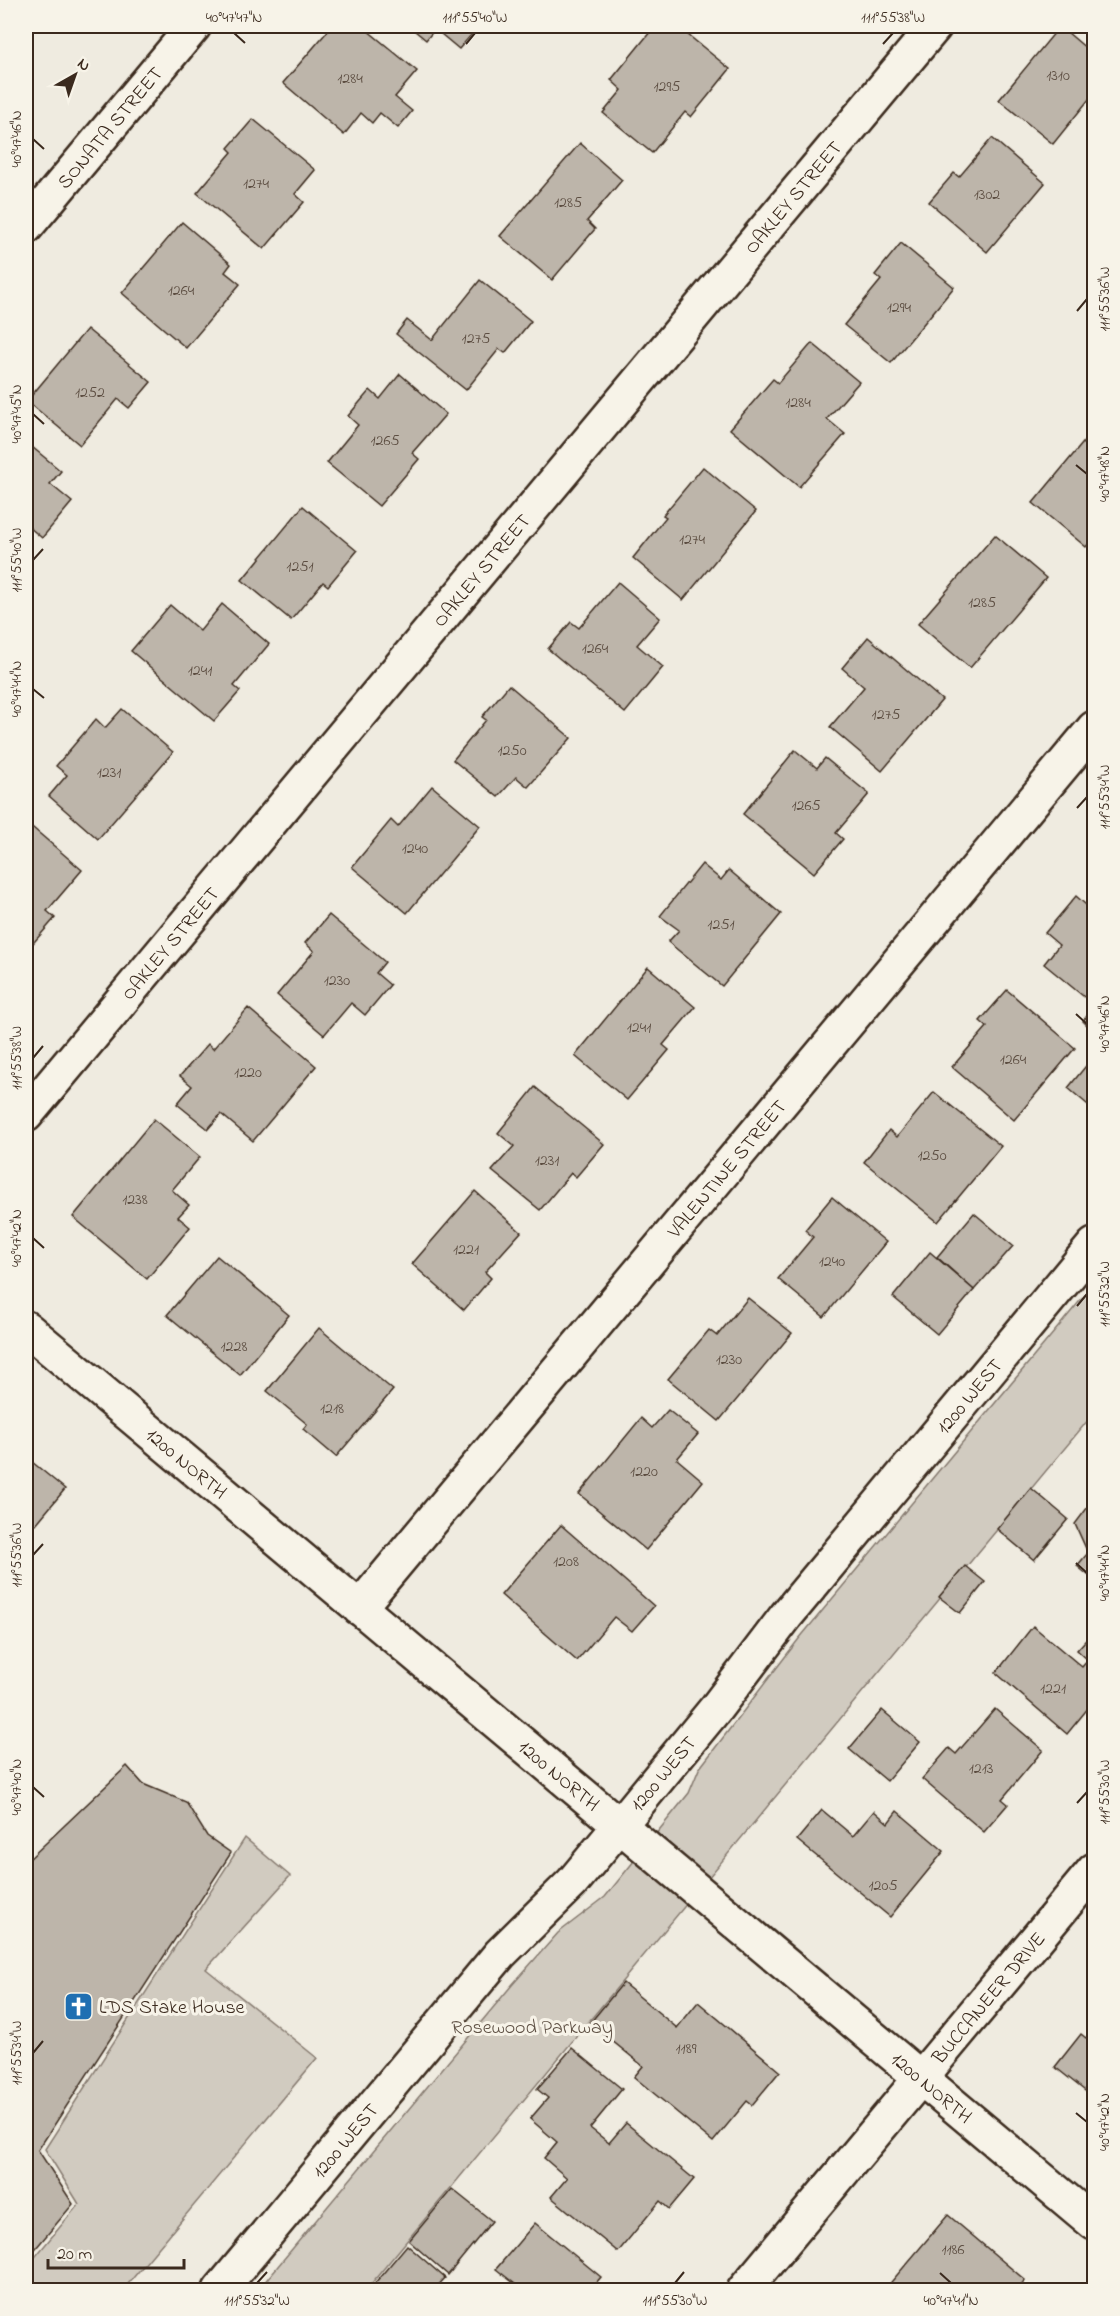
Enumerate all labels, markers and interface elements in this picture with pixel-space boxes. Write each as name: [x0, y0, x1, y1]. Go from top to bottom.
text: 40°47'47"N: [206, 7, 262, 29]
text: 111°55'40"W: [443, 7, 507, 29]
text: 111°55'38"W: [861, 7, 925, 29]
north arrow: [45, 45, 105, 105]
street label: SONATA STREET: [52, 60, 168, 192]
house number: 1310: [1046, 64, 1070, 88]
house number: 1284: [337, 67, 363, 91]
house number: 1295: [653, 75, 681, 99]
text: 40°47'46"N: [6, 110, 28, 168]
street label: OAKLEY STREET: [738, 135, 850, 261]
house number: 1274: [243, 172, 270, 196]
house number: 1302: [974, 183, 1000, 207]
house number: 1285: [554, 191, 582, 215]
text: 111°55'36"W: [1094, 267, 1116, 332]
house number: 1264: [168, 279, 195, 303]
house number: 1294: [887, 296, 912, 320]
house number: 1275: [462, 327, 490, 351]
house number: 1252: [75, 381, 105, 405]
text: 40°47'45"N: [6, 384, 28, 444]
house number: 1284: [785, 391, 811, 415]
house number: 1265: [370, 429, 400, 453]
text: 40°47'48"N: [1094, 446, 1116, 502]
street label: OAKLEY STREET: [427, 509, 539, 635]
text: 111°55'40"W: [6, 528, 28, 592]
house number: 1274: [679, 528, 706, 552]
house number: 1251: [286, 555, 314, 579]
house number: 1285: [968, 591, 996, 615]
house number: 1264: [582, 637, 609, 661]
house number: 1241: [188, 659, 212, 683]
text: 40°47'44"N: [6, 661, 28, 717]
house number: 1275: [872, 703, 900, 727]
house number: 1250: [497, 739, 527, 763]
house number: 1231: [97, 761, 121, 785]
text: 111°55'34"W: [1094, 765, 1116, 829]
house number: 1265: [791, 794, 821, 818]
house number: 1240: [402, 837, 428, 861]
street label: OAKLEY STREET: [115, 882, 227, 1008]
house number: 1251: [707, 913, 735, 937]
house number: 1230: [324, 969, 350, 993]
text: 40°47'46"N: [1094, 995, 1116, 1053]
house number: 1241: [627, 1016, 651, 1040]
text: 111°55'38"W: [6, 1026, 28, 1090]
house number: 1264: [1000, 1048, 1027, 1072]
house number: 1220: [234, 1061, 262, 1085]
street label: VALENTINE STREET: [661, 1094, 795, 1246]
house number: 1250: [917, 1144, 947, 1168]
house number: 1231: [535, 1149, 559, 1173]
house number: 1238: [122, 1188, 148, 1212]
text: 40°47'42"N: [6, 1209, 28, 1267]
house number: 1221: [453, 1238, 479, 1262]
house number: 1240: [819, 1250, 845, 1274]
text: 111°55'32"W: [1094, 1261, 1116, 1327]
house number: 1228: [221, 1335, 248, 1359]
house number: 1230: [716, 1348, 742, 1372]
street label: 1200 WEST: [931, 1353, 1011, 1441]
house number: 1218: [320, 1397, 344, 1421]
street label: 1200 NORTH: [138, 1422, 232, 1507]
house number: 1220: [630, 1460, 658, 1484]
text: 111°55'36"W: [6, 1523, 28, 1588]
text: 40°47'44"N: [1094, 1545, 1116, 1601]
house number: 1208: [553, 1550, 579, 1574]
house number: 1221: [1040, 1677, 1066, 1701]
street label: 1200 WEST: [625, 1730, 705, 1819]
street label: 1200 NORTH: [511, 1734, 605, 1820]
house number: 1213: [969, 1757, 993, 1781]
text: 40°47'40"N: [6, 1759, 28, 1815]
text: 111°55'30"W: [1094, 1760, 1116, 1824]
house number: 1205: [868, 1874, 898, 1898]
street label: BUCCANEER DRIVE: [925, 1926, 1054, 2072]
church icon: LDS Stake House: [62, 1990, 94, 2022]
place label: LDS Stake House: [99, 1994, 245, 2023]
park label: Rosewood Parkway: [451, 2014, 613, 2043]
text: 111°55'34"W: [6, 2021, 28, 2085]
house number: 1189: [676, 2037, 697, 2061]
street label: 1200 NORTH: [883, 2046, 977, 2132]
text: 40°47'42"N: [1094, 2093, 1116, 2151]
street label: 1200 WEST: [307, 2098, 387, 2186]
scale bar: [48, 2232, 184, 2270]
house number: 1186: [941, 2238, 965, 2262]
text: 20 m: [57, 2242, 92, 2268]
text: 111°55'32"W: [224, 2290, 290, 2312]
text: 111°55'30"W: [643, 2290, 707, 2312]
text: 40°47'41"N: [923, 2290, 979, 2312]

